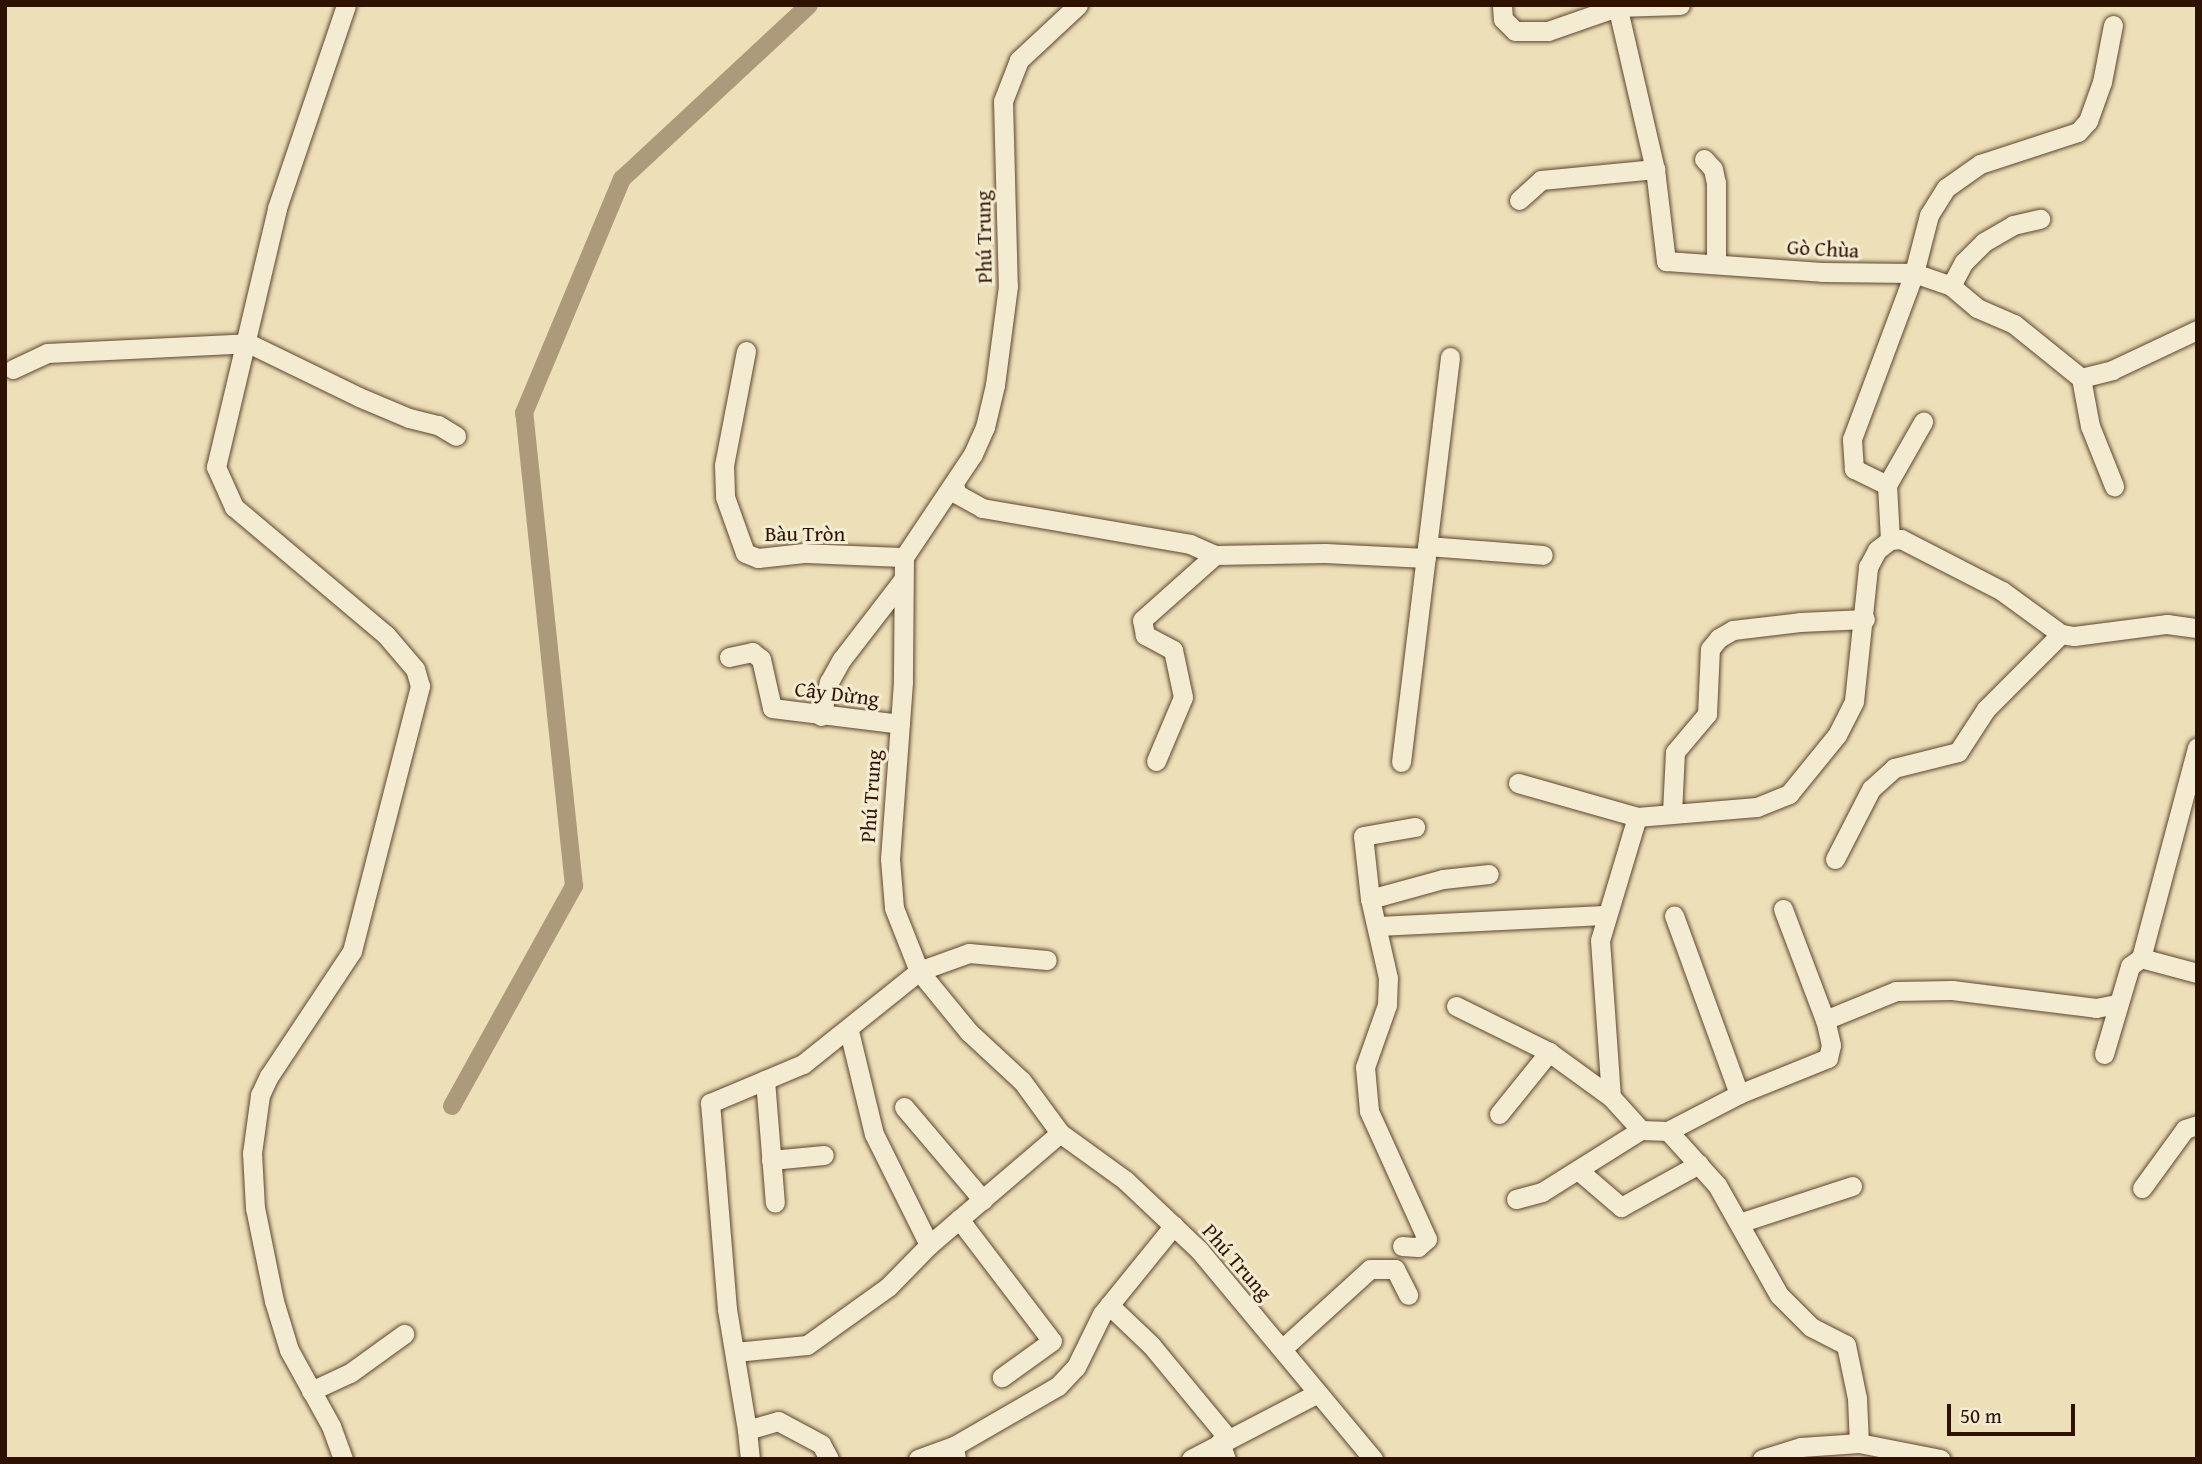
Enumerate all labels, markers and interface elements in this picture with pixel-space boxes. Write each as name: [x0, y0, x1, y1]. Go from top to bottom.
street label: Phú Trung: [971, 190, 997, 284]
street label: Gò Chùa: [1786, 235, 1860, 263]
street label: Bàu Tròn: [765, 521, 845, 547]
street label: Cây Dừng: [793, 676, 881, 712]
street label: Phú Trung: [855, 749, 887, 843]
street label: Phú Trung: [1197, 1219, 1277, 1305]
scale bar: [1950, 1390, 2078, 1434]
text: 50 m: [1960, 1400, 2002, 1431]

